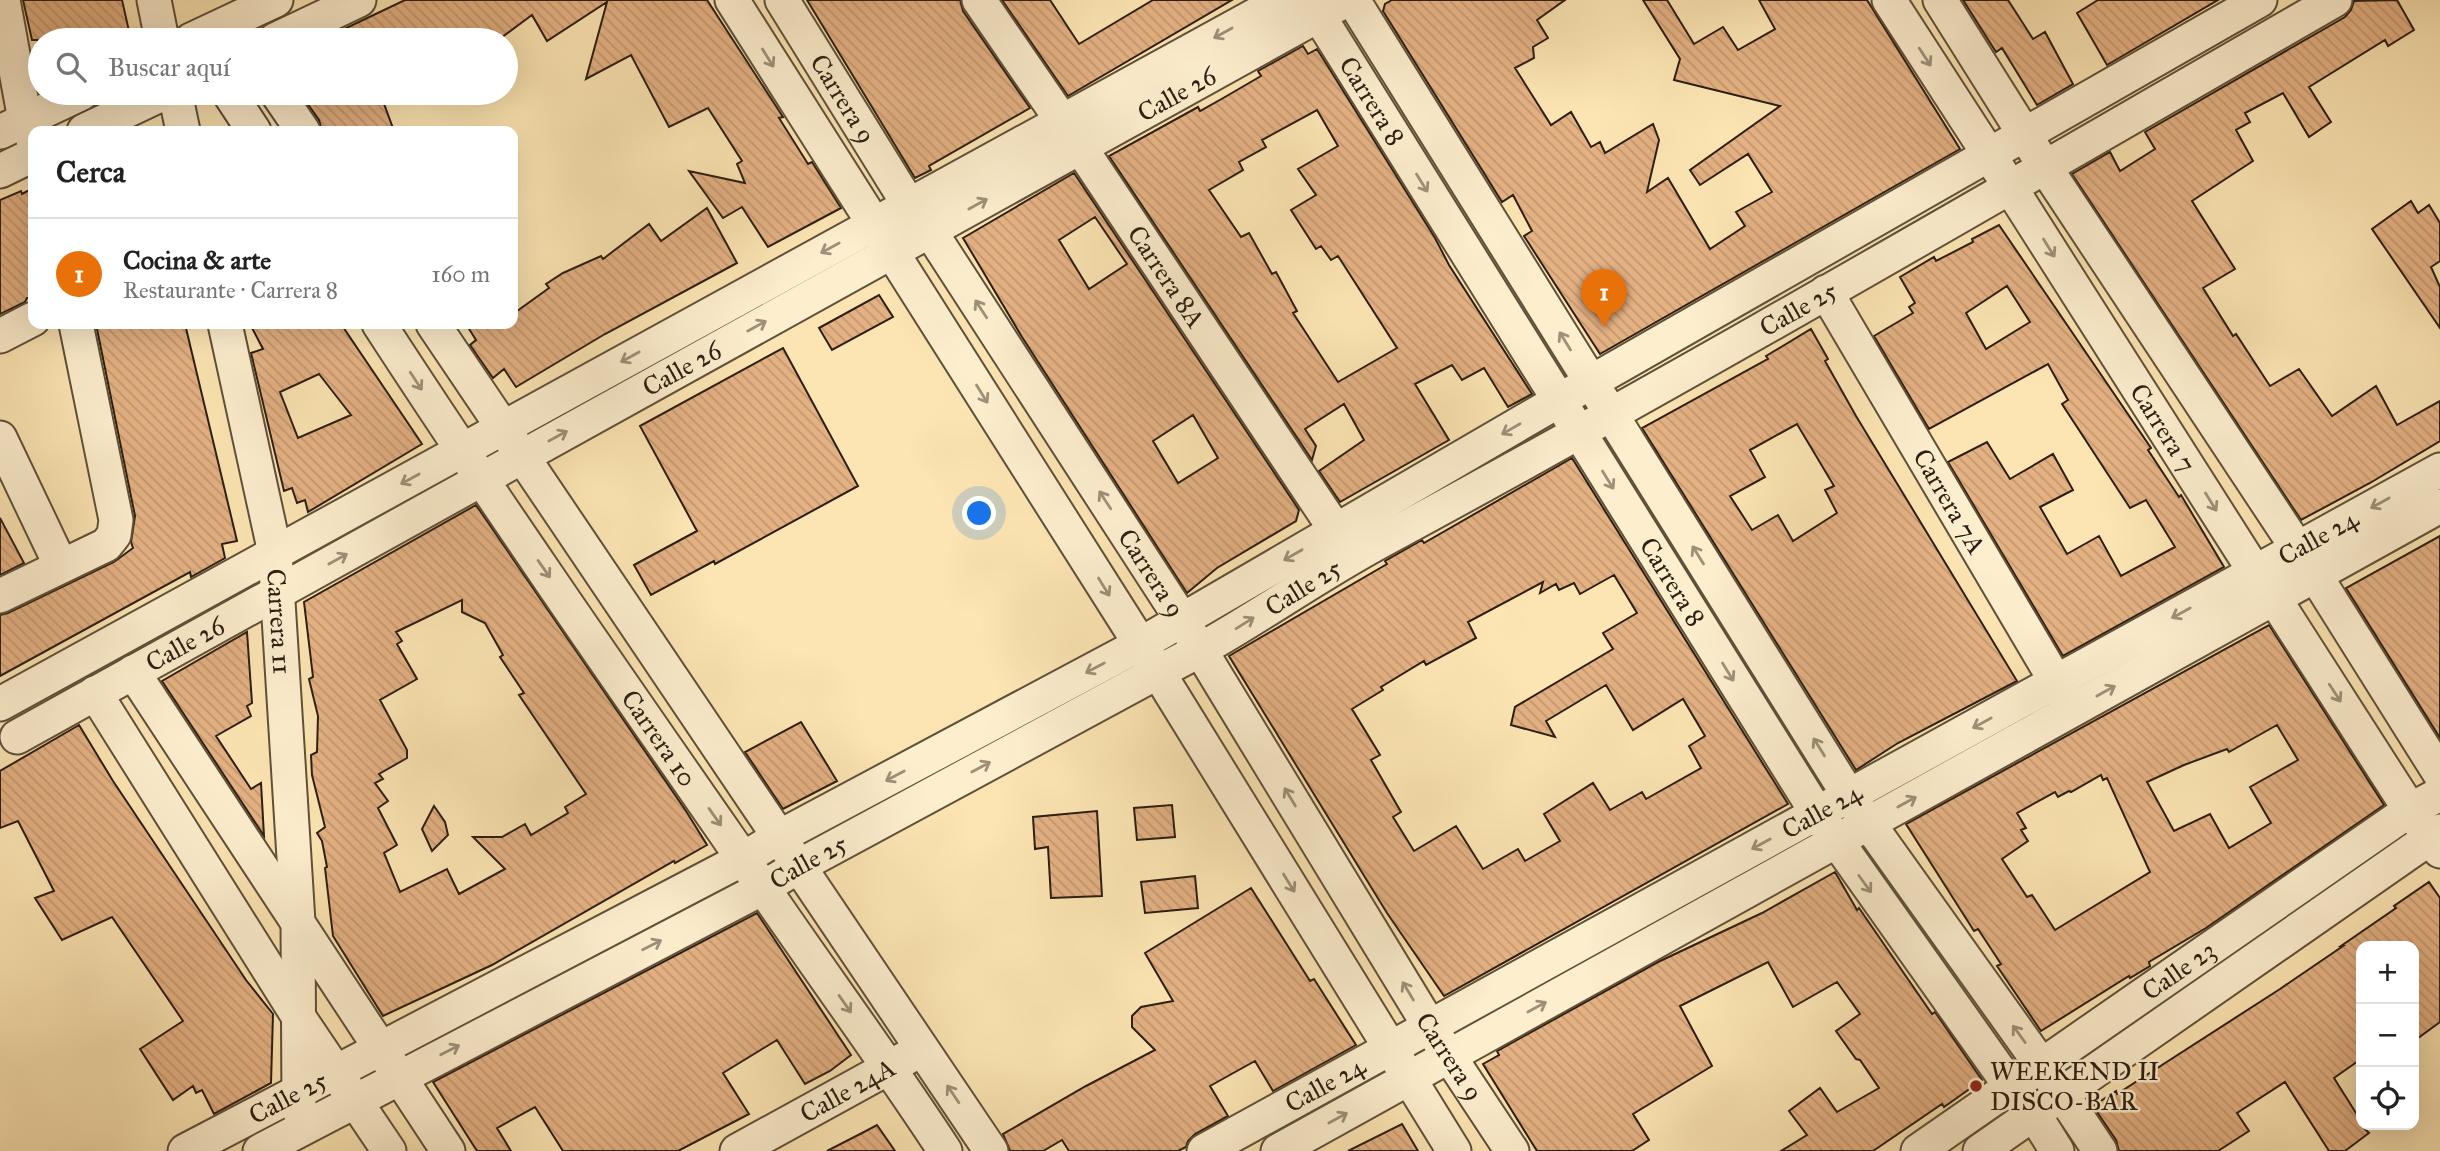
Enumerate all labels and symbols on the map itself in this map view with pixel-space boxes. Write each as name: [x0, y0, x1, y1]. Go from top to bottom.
one-way arrow: [1213, 27, 1234, 40]
one-way arrow: [762, 47, 776, 67]
one-way arrow: [1919, 47, 1933, 67]
street label: Carrera 9: [803, 48, 883, 149]
street label: Carrera 8: [1332, 50, 1412, 151]
street label: Calle 26: [1132, 59, 1222, 129]
one-way arrow: [1416, 172, 1430, 192]
one-way arrow: [967, 197, 987, 211]
street label: Carrera 8A: [1121, 219, 1212, 334]
one-way arrow: [2043, 238, 2057, 258]
one-way arrow: [820, 242, 841, 255]
pin: 1: [1581, 269, 1627, 327]
street label: Calle 25: [1754, 274, 1842, 343]
one-way arrow: [974, 300, 988, 319]
one-way arrow: [746, 319, 767, 332]
one-way arrow: [1558, 331, 1572, 351]
street label: Calle 26: [637, 333, 727, 403]
one-way arrow: [620, 351, 641, 364]
one-way arrow: [409, 371, 423, 390]
street label: Carrera 7: [2123, 377, 2203, 478]
one-way arrow: [976, 384, 990, 404]
one-way arrow: [1501, 422, 1521, 436]
one-way arrow: [547, 429, 568, 442]
street label: Carrera 7A: [1906, 443, 1993, 560]
one-way arrow: [1601, 469, 1615, 489]
one-way arrow: [400, 472, 420, 486]
one-way arrow: [1097, 491, 1112, 510]
one-way arrow: [2204, 492, 2218, 512]
your location: [962, 496, 996, 530]
one-way arrow: [2370, 497, 2391, 511]
street label: Calle 24: [2272, 502, 2364, 572]
street label: Carrera 9: [1111, 523, 1192, 623]
street label: Carrera 8: [1633, 531, 1712, 632]
one-way arrow: [1691, 545, 1705, 565]
one-way arrow: [1283, 549, 1303, 563]
street label: Calle 25: [1259, 551, 1347, 623]
one-way arrow: [327, 552, 347, 566]
one-way arrow: [537, 559, 551, 578]
street label: Carrera 11: [260, 568, 299, 675]
one-way arrow: [1097, 576, 1111, 596]
one-way arrow: [2171, 607, 2192, 620]
street label: Calle 26: [140, 609, 231, 679]
one-way arrow: [1235, 616, 1255, 630]
one-way arrow: [1085, 662, 1106, 676]
one-way arrow: [1722, 662, 1736, 682]
one-way arrow: [2328, 682, 2342, 702]
street label: Carrera 10: [615, 684, 704, 793]
one-way arrow: [2095, 684, 2116, 697]
one-way arrow: [1972, 716, 1992, 730]
one-way arrow: [1812, 738, 1826, 758]
one-way arrow: [970, 760, 991, 773]
one-way arrow: [885, 769, 905, 783]
street label: Calle 24: [1776, 776, 1868, 846]
one-way arrow: [1283, 787, 1297, 807]
one-way arrow: [1896, 795, 1917, 808]
one-way arrow: [707, 807, 722, 826]
street label: Calle 25: [764, 827, 852, 896]
one-way arrow: [1751, 837, 1771, 851]
one-way arrow: [1283, 873, 1297, 893]
one-way arrow: [1858, 874, 1872, 893]
street label: Calle 23: [2136, 934, 2222, 1007]
one-way arrow: [641, 938, 662, 952]
one-way arrow: [1401, 982, 1415, 1002]
one-way arrow: [838, 994, 852, 1013]
one-way arrow: [1526, 1000, 1546, 1014]
street label: Carrera 9: [1409, 1006, 1490, 1107]
one-way arrow: [2012, 1025, 2027, 1044]
one-way arrow: [439, 1043, 460, 1056]
street label: Calle 24: [1279, 1049, 1371, 1119]
street label: Calle 24A: [794, 1051, 901, 1129]
place label: WEEKEND II DISCO-BAR: [1990, 1055, 2159, 1117]
street label: Calle 25: [243, 1064, 332, 1131]
marker: WEEKEND II DISCO-BAR: [1968, 1078, 1984, 1094]
one-way arrow: [946, 1085, 960, 1105]
one-way arrow: [1327, 1111, 1348, 1124]

